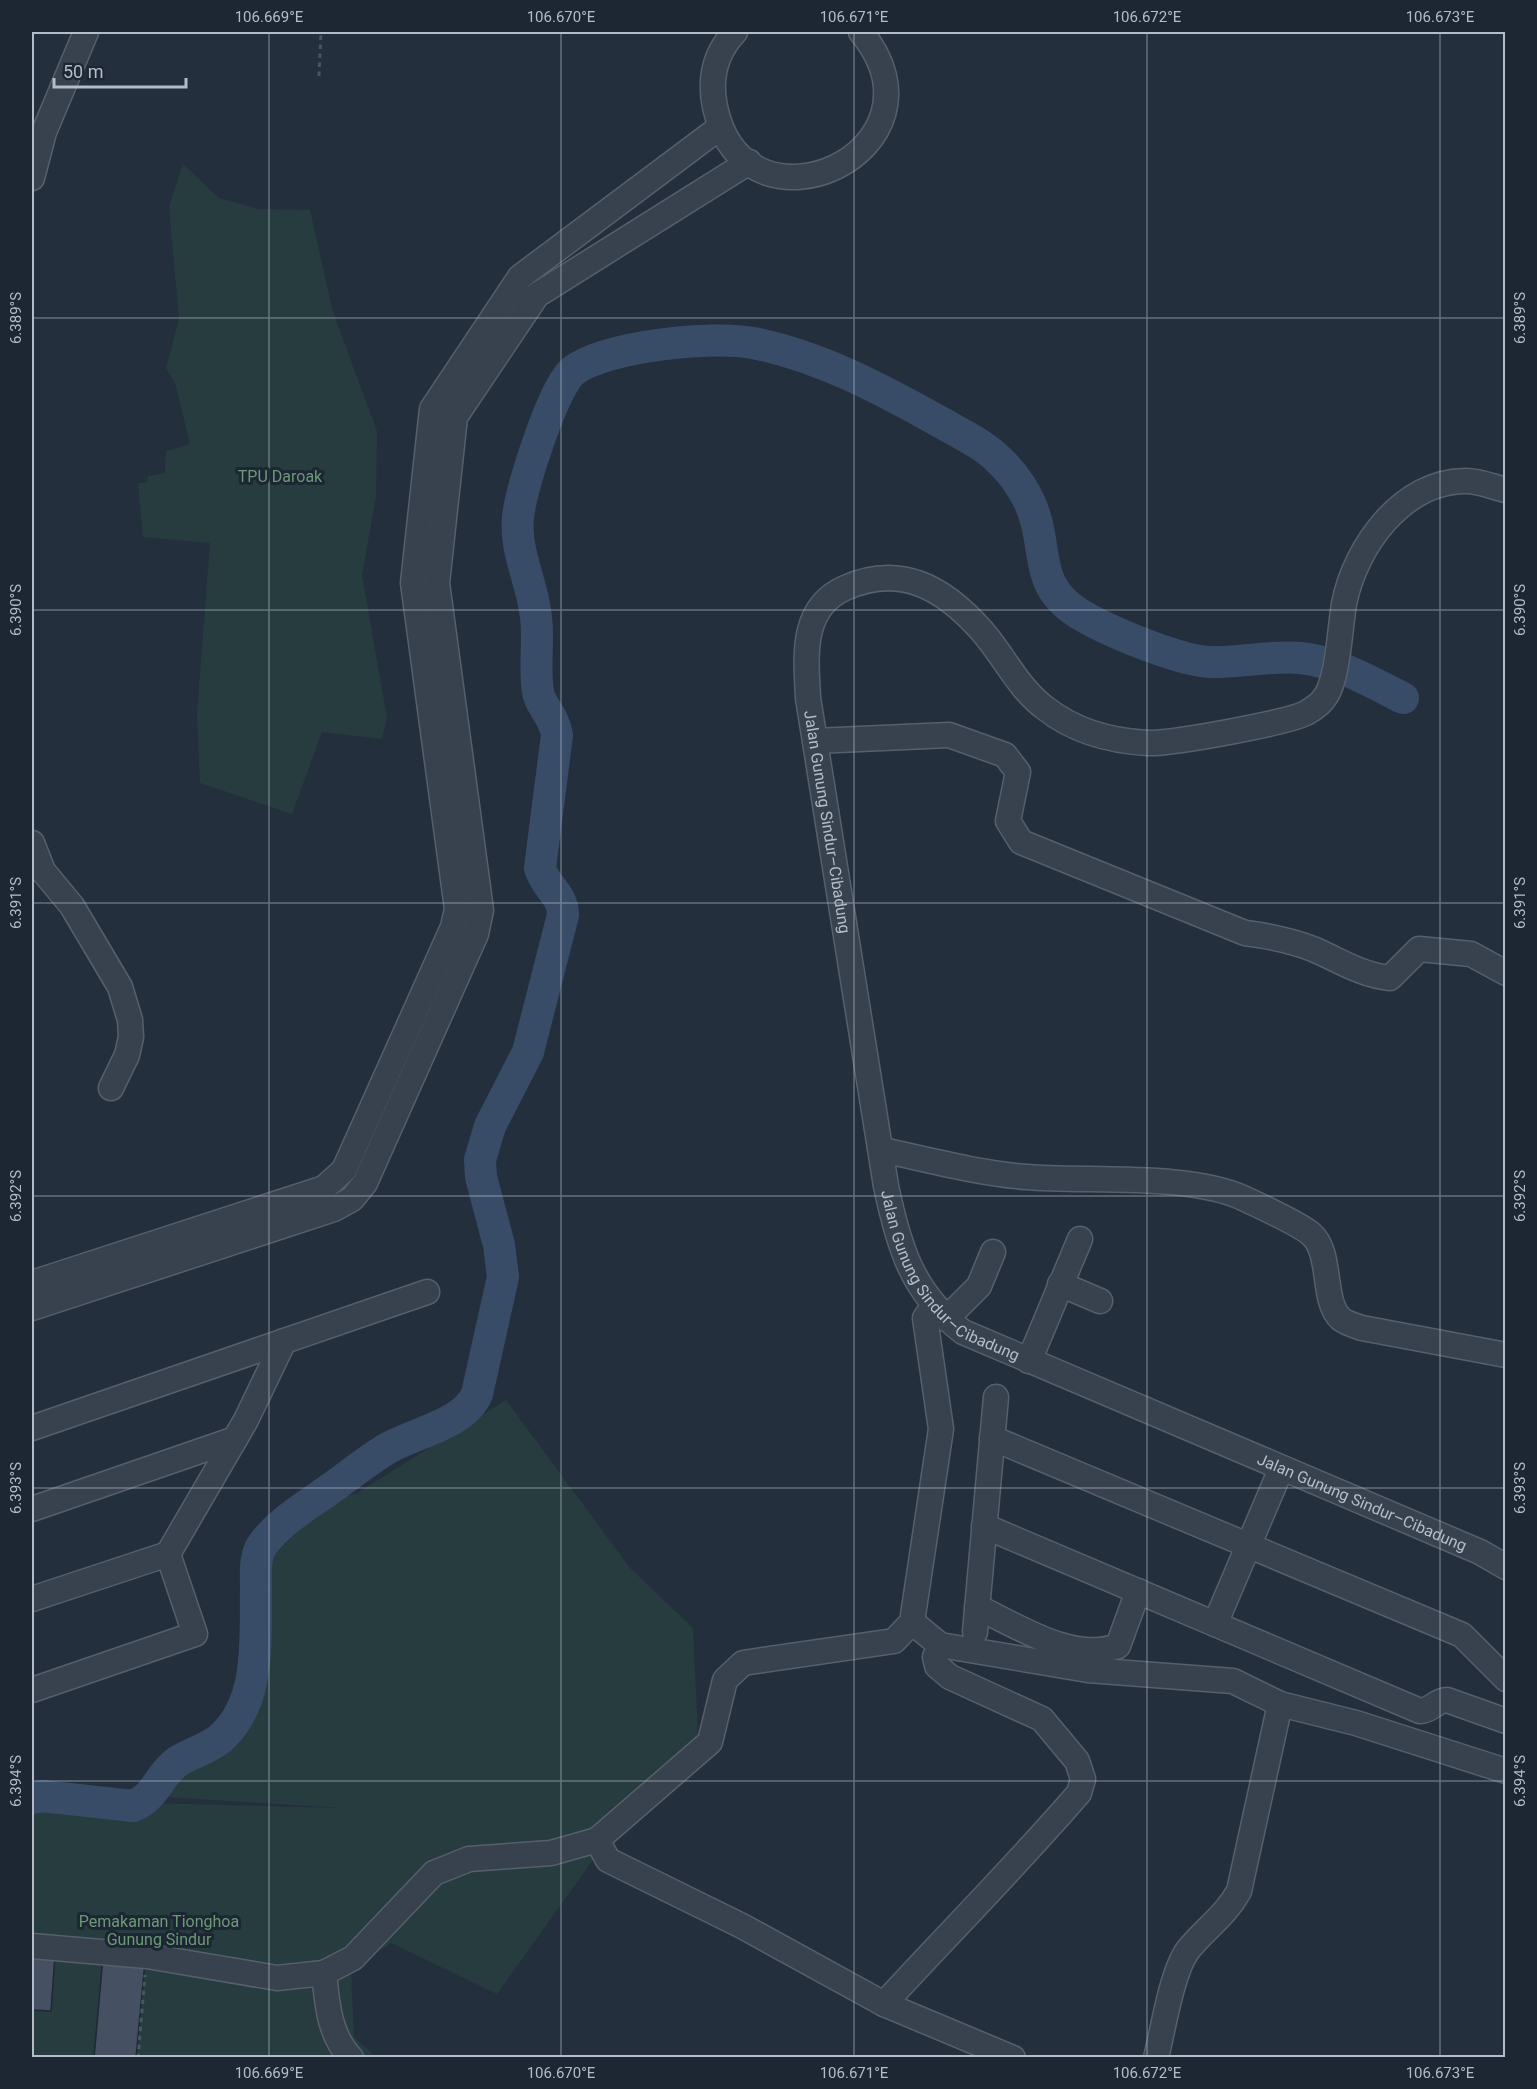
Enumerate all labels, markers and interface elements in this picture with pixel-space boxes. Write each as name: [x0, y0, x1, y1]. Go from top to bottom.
text: 106.669°E: [235, 8, 304, 26]
text: 106.670°E: [527, 8, 596, 26]
text: 106.671°E: [820, 8, 889, 26]
text: 106.672°E: [1113, 8, 1182, 26]
text: 106.673°E: [1406, 8, 1475, 26]
scale bar: [54, 51, 186, 89]
text: 50 m: [63, 61, 103, 82]
text: 6.389°S: [7, 292, 25, 344]
text: 6.389°S: [1511, 292, 1529, 344]
park label: TPU Daroak: [238, 467, 323, 486]
text: 6.390°S: [7, 584, 25, 636]
text: 6.390°S: [1511, 584, 1529, 636]
street label: Jalan Gunung Sindur–Cibadung: [801, 709, 855, 935]
text: 6.391°S: [7, 877, 25, 929]
text: 6.391°S: [1511, 877, 1529, 929]
text: 6.392°S: [7, 1170, 25, 1222]
text: 6.392°S: [1511, 1170, 1529, 1222]
street label: Jalan Gunung Sindur–Cibadung: [878, 1188, 1023, 1365]
street label: Jalan Gunung Sindur–Cibadung: [1255, 1449, 1470, 1555]
text: 6.393°S: [7, 1462, 25, 1514]
text: 6.393°S: [1511, 1462, 1529, 1514]
text: 6.394°S: [7, 1755, 25, 1807]
text: 6.394°S: [1511, 1755, 1529, 1807]
park label: Pemakaman Tionghoa Gunung Sindur: [79, 1912, 239, 1949]
text: 106.669°E: [235, 2064, 304, 2082]
text: 106.670°E: [527, 2064, 596, 2082]
text: 106.671°E: [820, 2064, 889, 2082]
text: 106.672°E: [1113, 2064, 1182, 2082]
text: 106.673°E: [1406, 2064, 1475, 2082]

